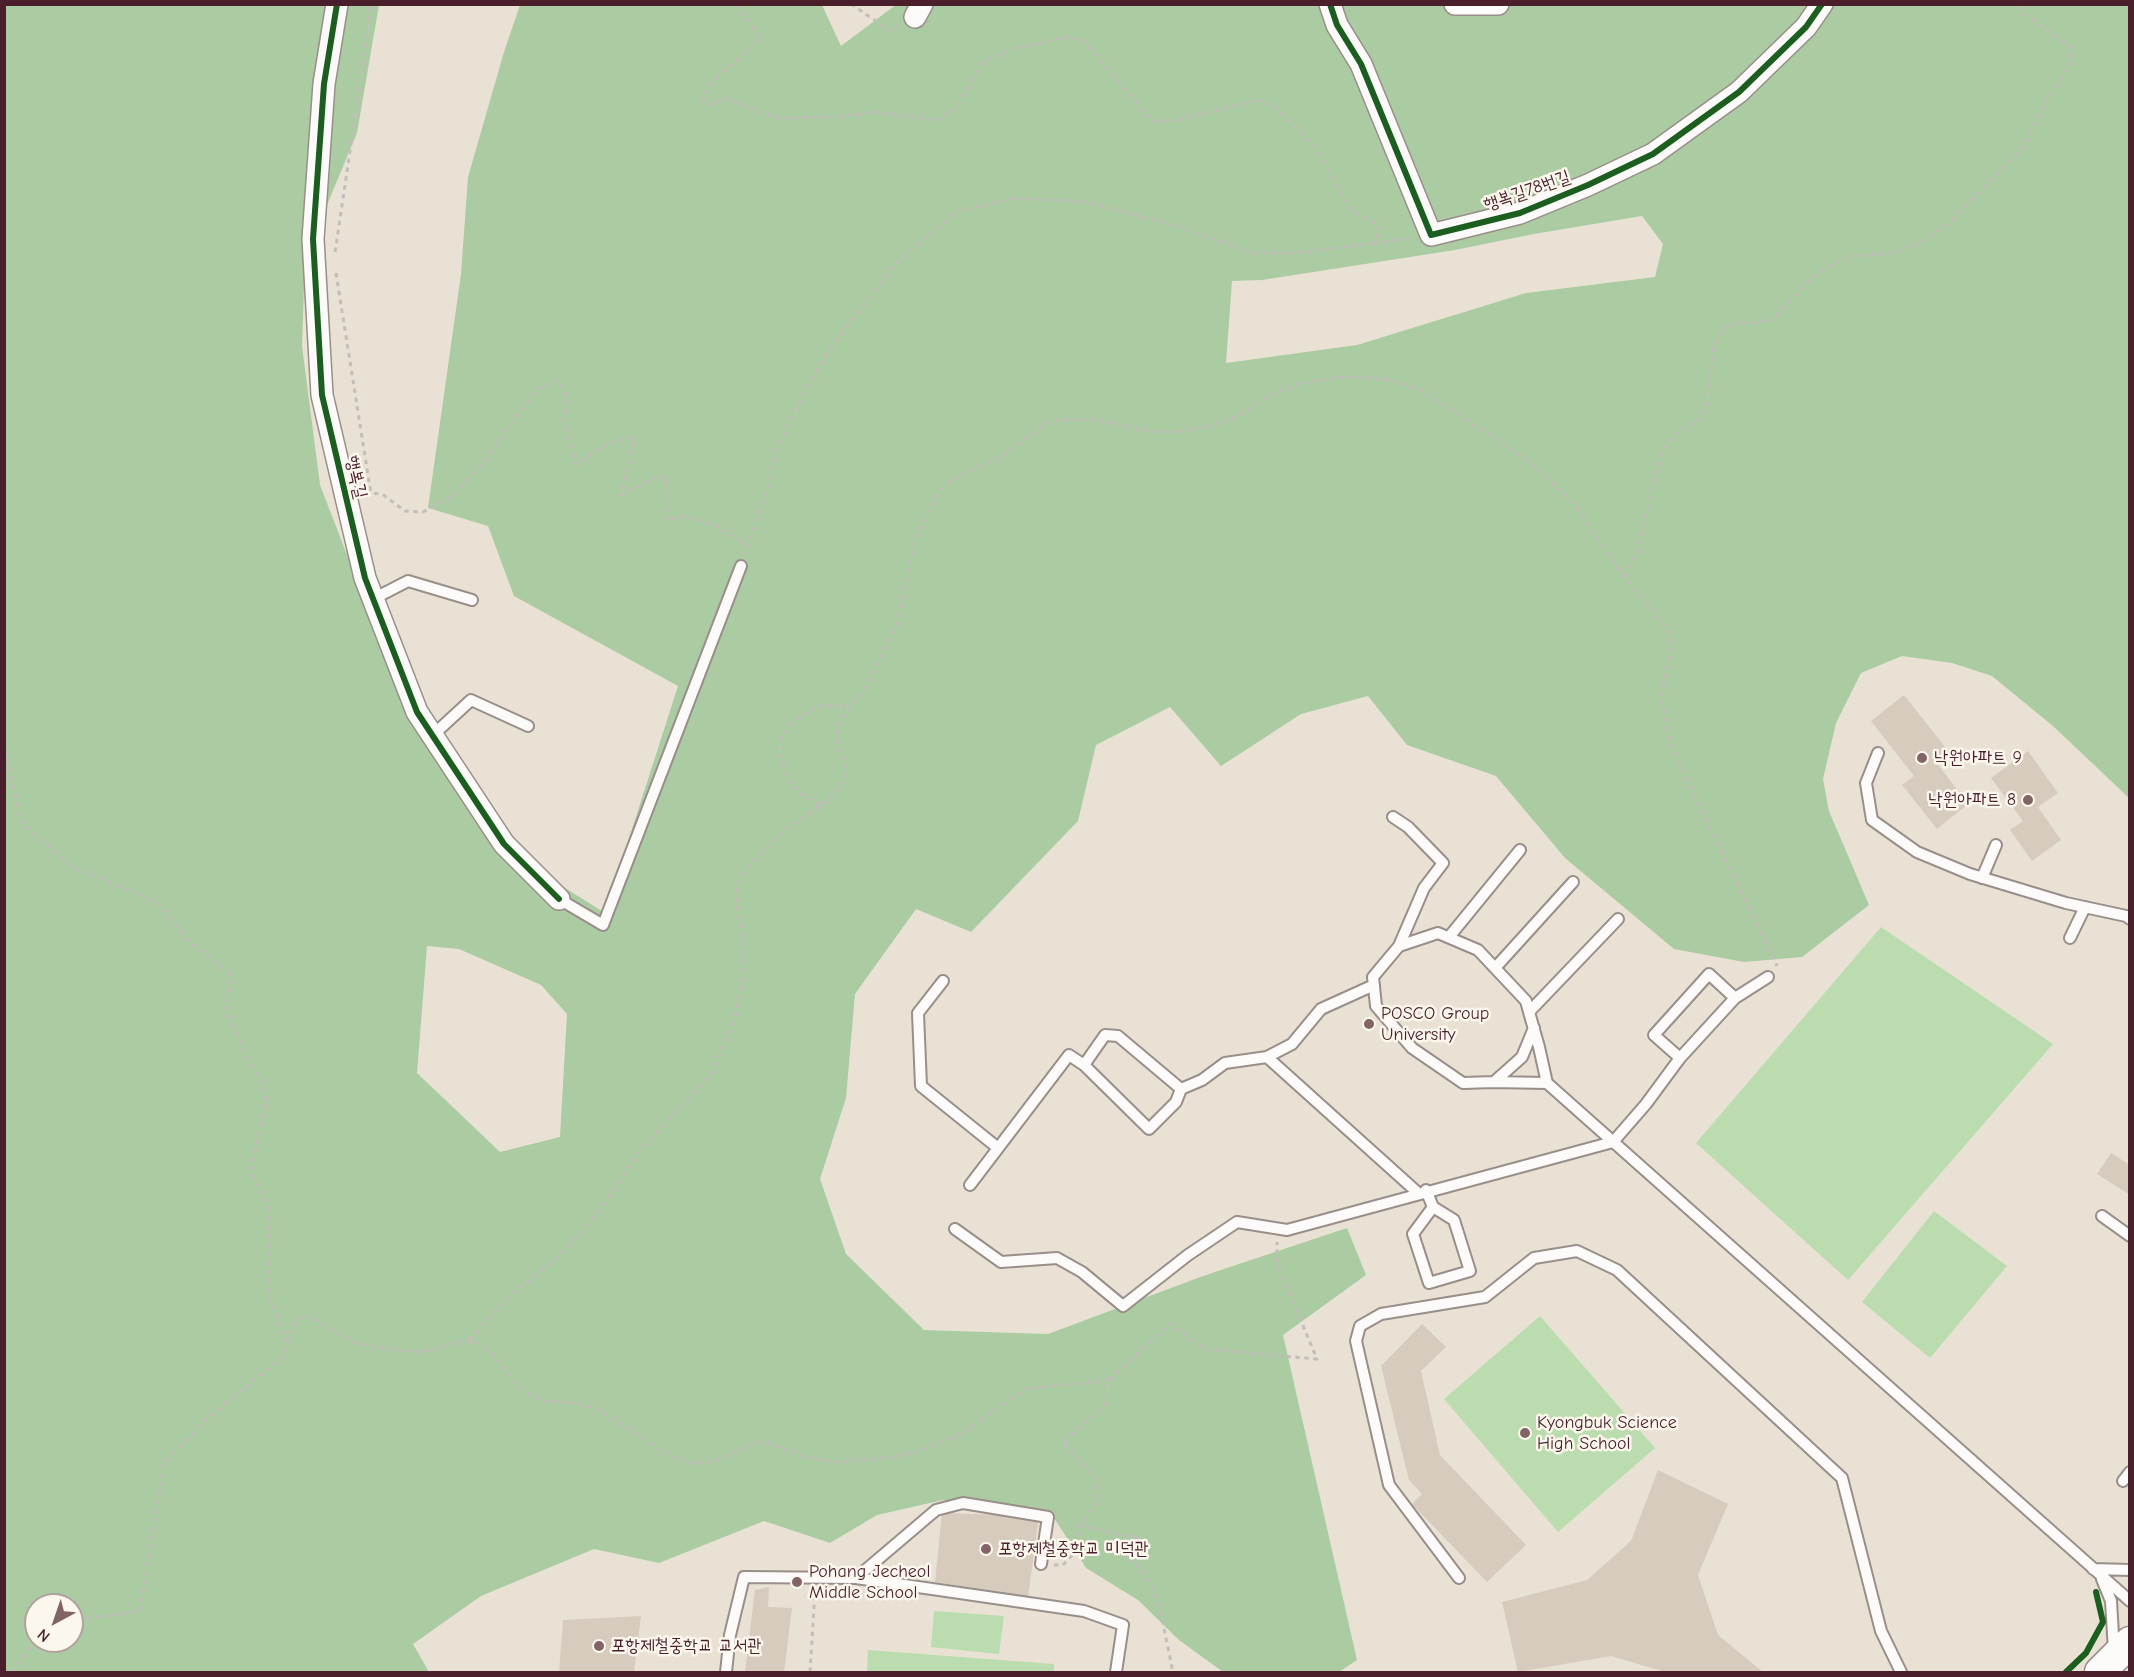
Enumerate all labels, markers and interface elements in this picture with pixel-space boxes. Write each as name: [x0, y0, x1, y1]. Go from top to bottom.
street label: 행복길78번길: [1481, 166, 1573, 216]
street label: 행복길: [341, 453, 371, 501]
place label: 낙원아파트 9: [1934, 747, 2022, 769]
marker: 낙원아파트 9: [1915, 751, 1929, 765]
place label: 낙원아파트 8: [1928, 789, 2016, 811]
marker: 낙원아파트 8: [2021, 793, 2035, 807]
place label: POSCO Group University: [1381, 1003, 1489, 1046]
marker: POSCO Group University: [1362, 1017, 1376, 1031]
place label: Kyongbuk Science High School: [1537, 1412, 1677, 1454]
marker: Kyongbuk Science High School: [1518, 1426, 1532, 1440]
place label: 포항제철중학교 미덕관: [998, 1538, 1149, 1560]
marker: 포항제철중학교 미덕관: [979, 1542, 993, 1556]
place label: Pohang Jecheol Middle School: [809, 1561, 930, 1604]
marker: Pohang Jecheol Middle School: [790, 1575, 804, 1589]
north arrow: [24, 1593, 84, 1653]
text: N: [34, 1625, 53, 1646]
place label: 포항제철중학교 교서관: [611, 1635, 762, 1657]
marker: 포항제철중학교 교서관: [592, 1639, 606, 1653]

